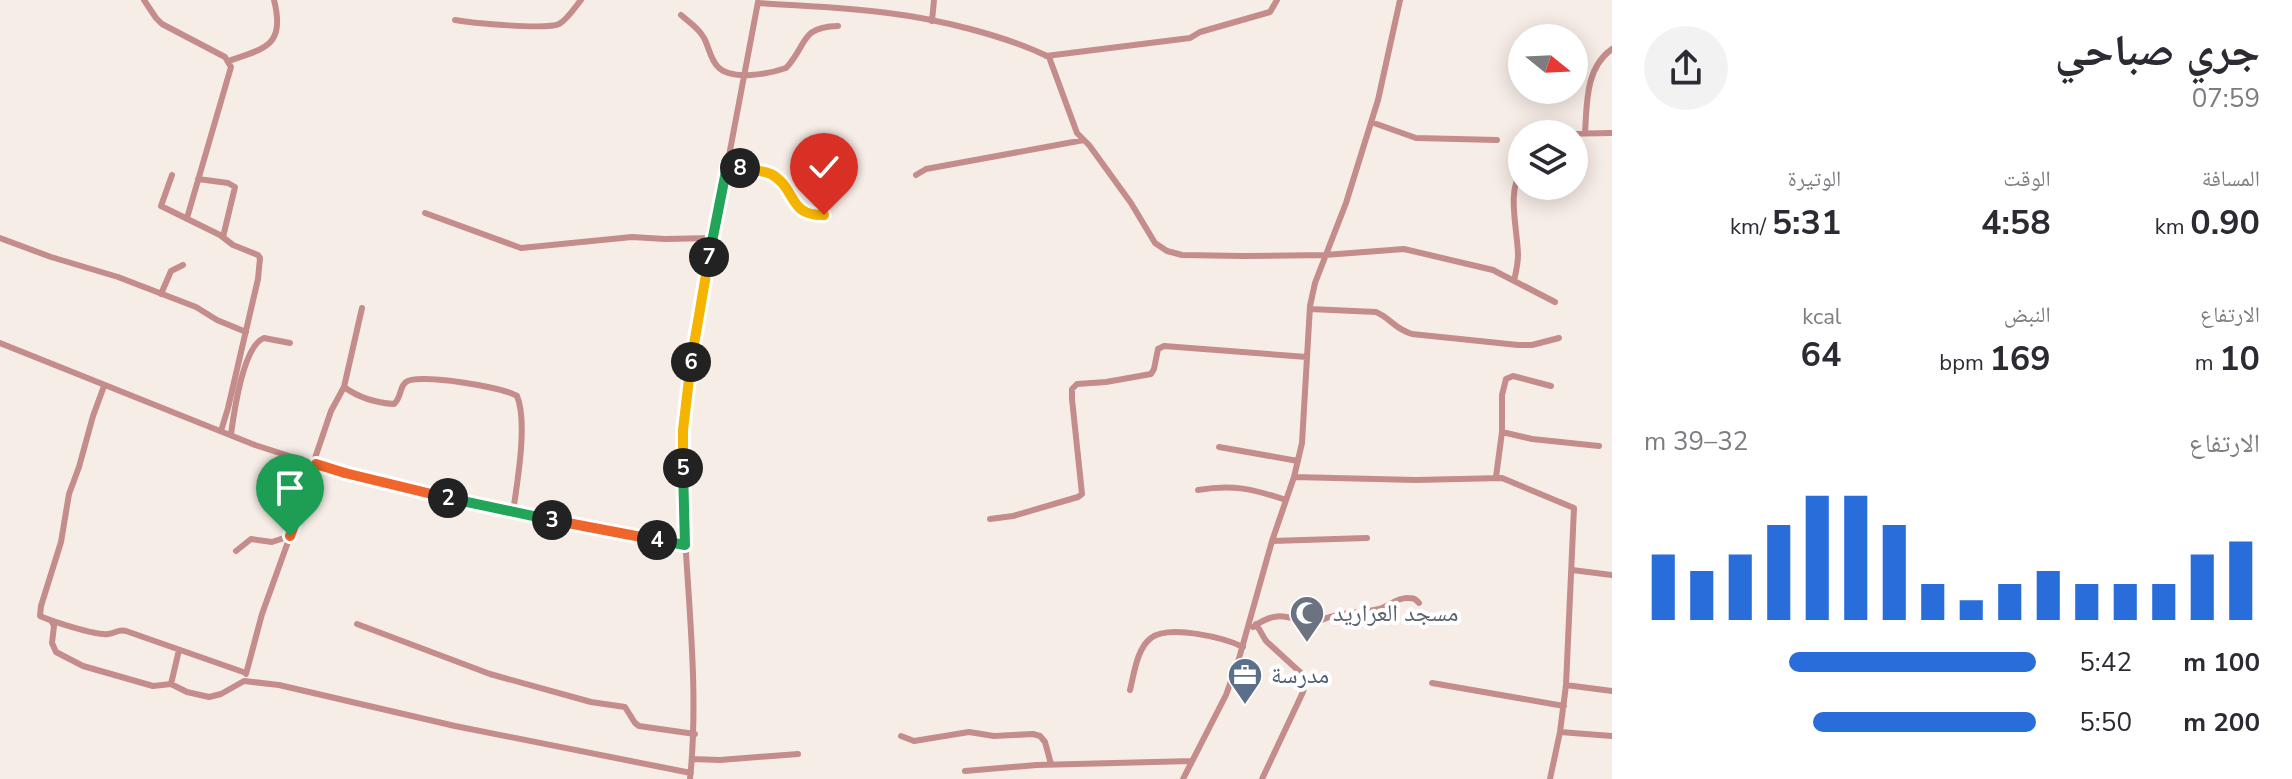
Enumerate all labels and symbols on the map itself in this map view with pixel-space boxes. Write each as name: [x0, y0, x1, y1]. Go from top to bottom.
north arrow: [1508, 24, 1588, 104]
pin: [790, 133, 858, 215]
pin: 8: [720, 148, 760, 188]
pin: 7: [689, 237, 729, 277]
pin: 6: [671, 342, 711, 382]
pin: 5: [663, 448, 703, 488]
pin: [256, 454, 324, 536]
pin: 2: [428, 478, 468, 518]
pin: 3: [532, 500, 572, 540]
pin: 4: [637, 520, 677, 560]
mosque icon: مسجد العراريد: [1288, 594, 1326, 644]
place label: مسجد العراريد: [1333, 597, 1458, 629]
office icon: مدرسة: [1226, 656, 1264, 706]
place label: مدرسة: [1271, 659, 1329, 691]

